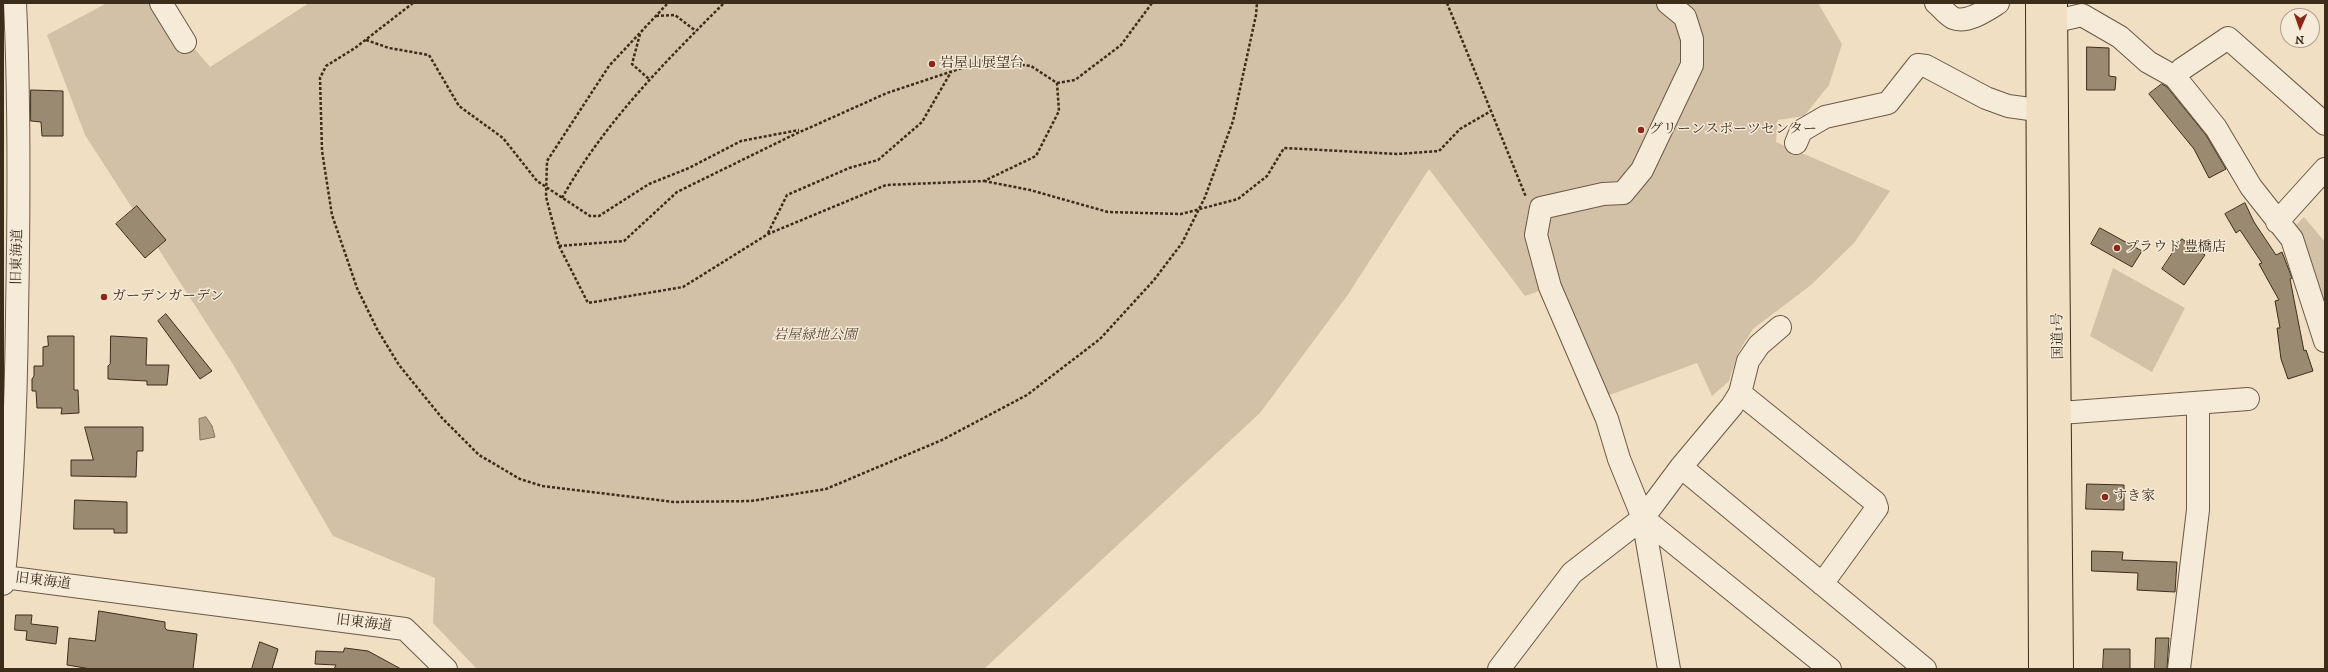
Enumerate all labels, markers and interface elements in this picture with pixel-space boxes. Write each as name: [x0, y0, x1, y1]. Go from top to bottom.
north arrow: [2280, 8, 2320, 48]
text: N: [2295, 32, 2304, 46]
place label: 岩屋山展望台: [940, 56, 1024, 72]
marker: 岩屋山展望台: [927, 59, 937, 69]
place label: グリーンスポーツセンター: [1649, 122, 1817, 138]
marker: グリーンスポーツセンター: [1636, 125, 1646, 135]
street label: 旧東海道: [9, 229, 27, 285]
place label: プラウド 豊橋店: [2125, 240, 2226, 256]
marker: プラウド 豊橋店: [2112, 243, 2122, 253]
place label: ガーデンガーデン: [112, 289, 224, 305]
marker: ガーデンガーデン: [99, 292, 109, 302]
street label: 国道1号: [2050, 312, 2068, 360]
park label: 岩屋緑地公園: [773, 328, 857, 344]
place label: すき家: [2113, 489, 2155, 505]
marker: すき家: [2100, 492, 2110, 502]
street label: 旧東海道: [14, 570, 72, 594]
street label: 旧東海道: [335, 612, 393, 636]

